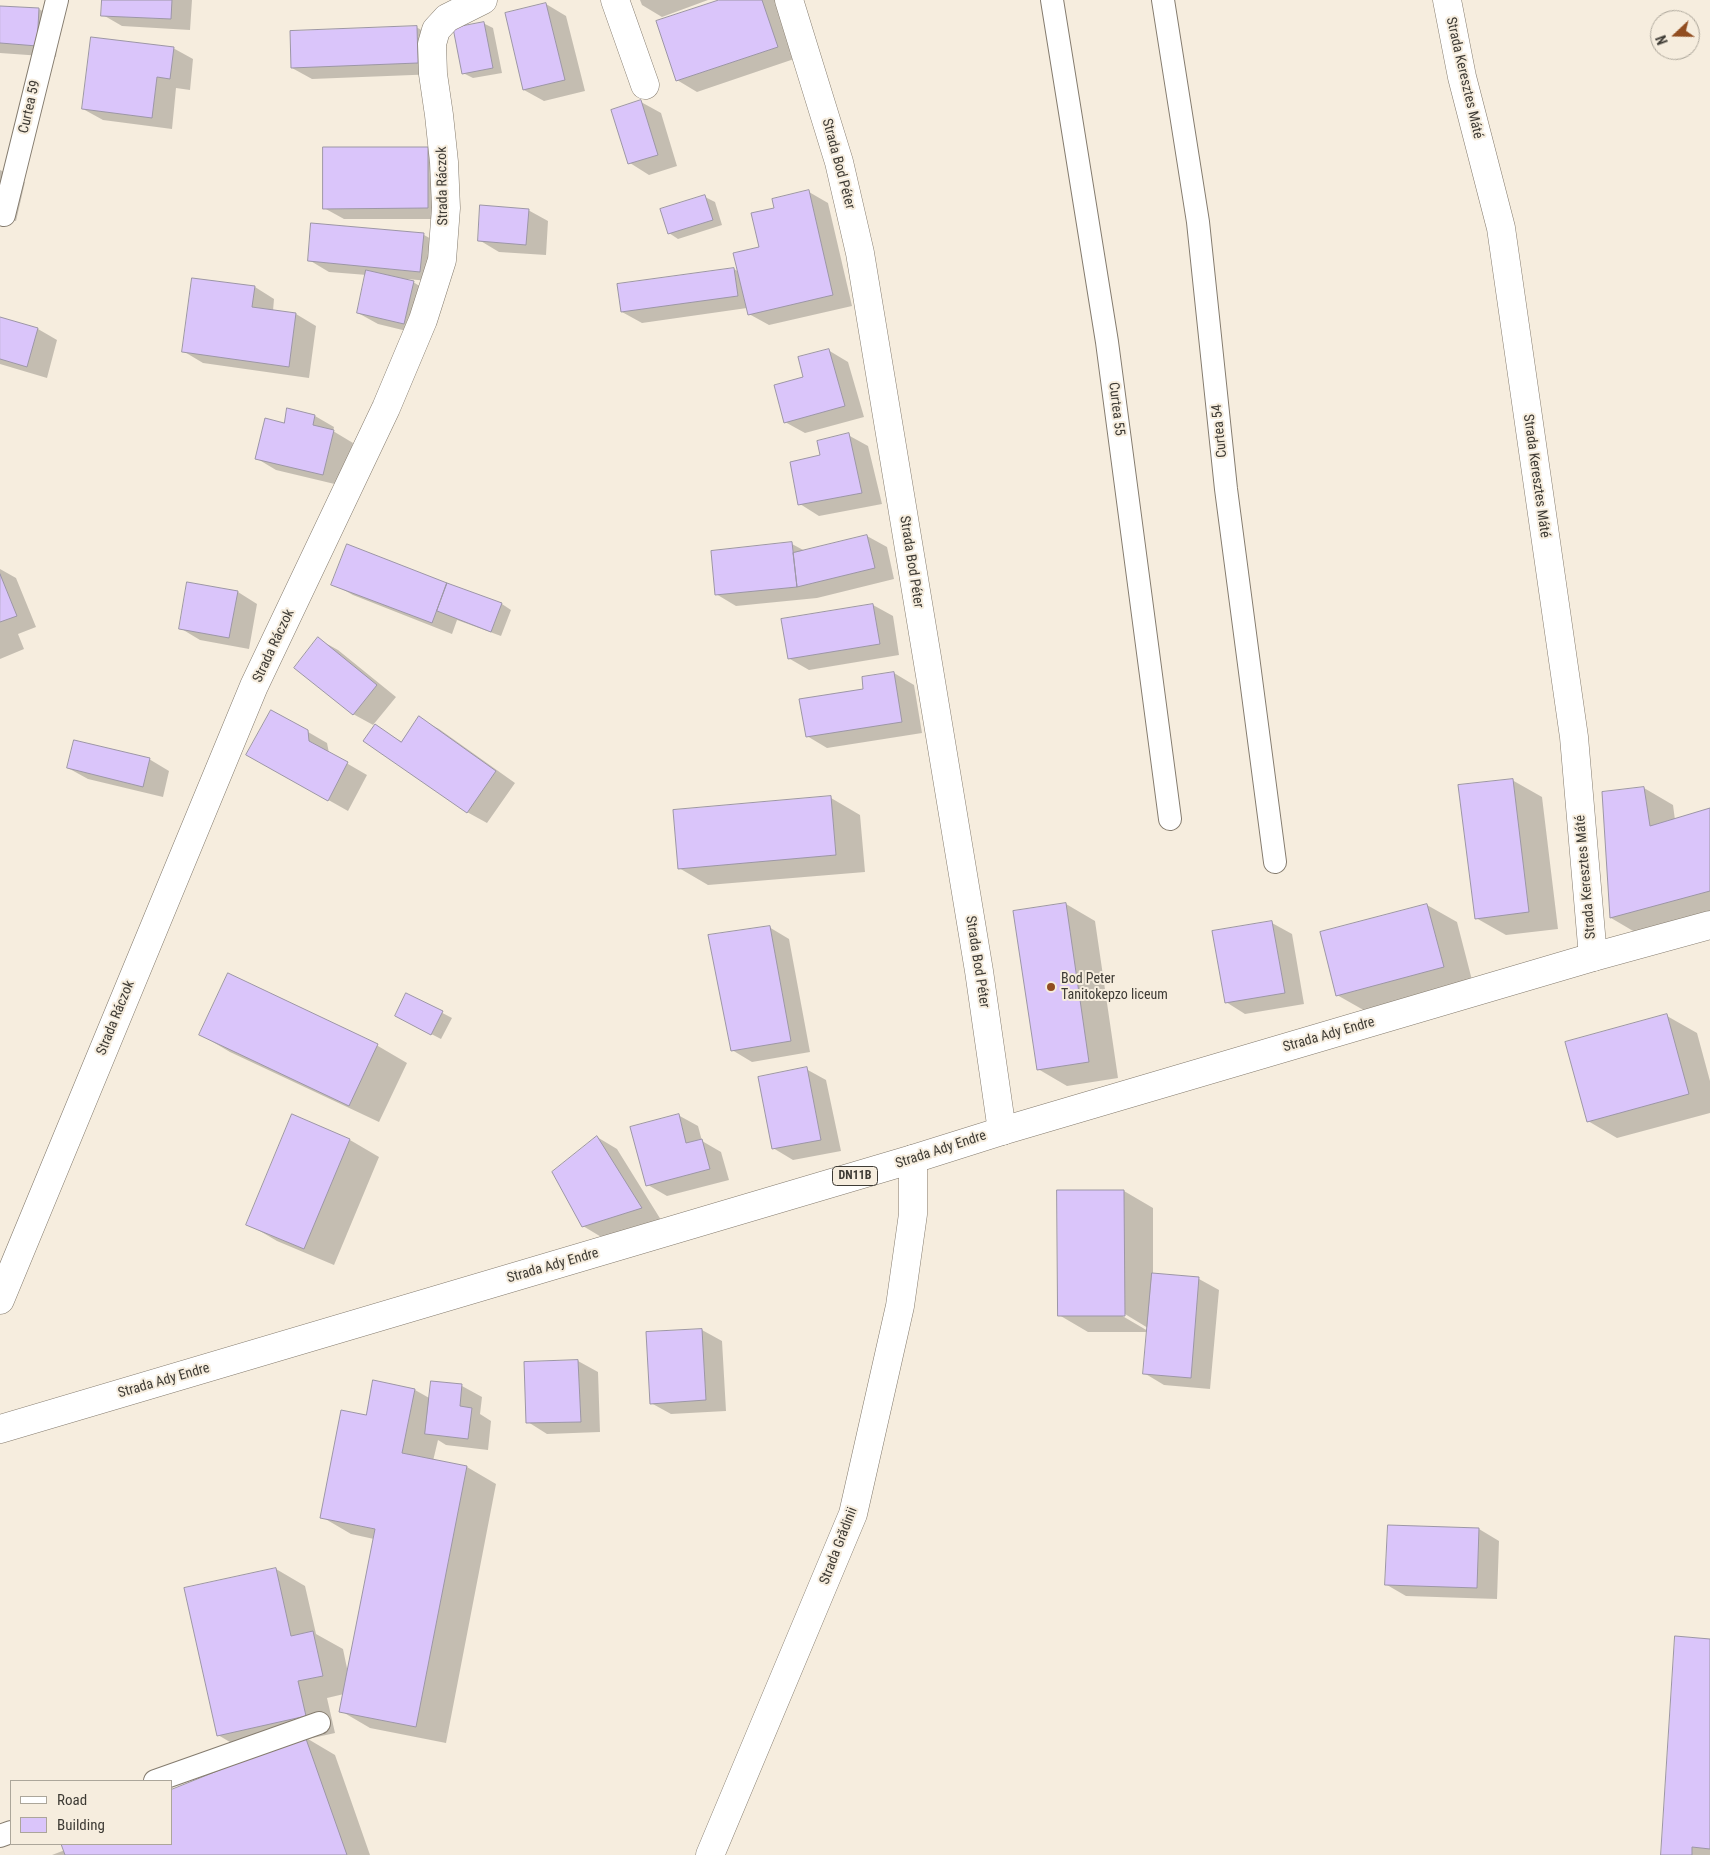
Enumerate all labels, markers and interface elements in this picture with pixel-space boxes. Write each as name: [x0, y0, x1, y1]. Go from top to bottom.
north arrow: [1650, 10, 1700, 60]
street label: Strada Keresztes Máté: [1442, 15, 1486, 141]
text: N: [1653, 33, 1671, 47]
street label: Curtea 59: [16, 79, 44, 135]
street label: Strada Bod Péter: [818, 117, 858, 211]
street label: Strada Ráczok: [434, 146, 452, 226]
street label: Curtea 55: [1104, 381, 1128, 437]
street label: Curtea 54: [1209, 403, 1231, 459]
street label: Strada Keresztes Máté: [1519, 413, 1553, 539]
street label: Strada Bod Péter: [895, 515, 927, 609]
street label: Strada Ráczok: [250, 607, 298, 685]
street label: Strada Keresztes Máté: [1572, 814, 1600, 940]
street label: Strada Bod Péter: [961, 915, 993, 1009]
place label: Bod Peter Tanitokepzo liceum: [1061, 971, 1168, 1004]
street label: Strada Ráczok: [93, 978, 139, 1058]
marker: Bod Peter Tanitokepzo liceum: [1045, 981, 1057, 993]
street label: Strada Ady Endre: [1281, 1014, 1377, 1056]
street label: Strada Ady Endre: [894, 1127, 988, 1173]
road number: DN11B: [832, 1166, 878, 1186]
street label: Strada Ady Endre: [505, 1245, 601, 1287]
street label: Strada Ady Endre: [116, 1360, 212, 1402]
street label: Strada Grădinii: [817, 1505, 861, 1587]
legend: [10, 1780, 172, 1845]
text: Road: [57, 1791, 87, 1809]
text: Building: [57, 1816, 105, 1834]

